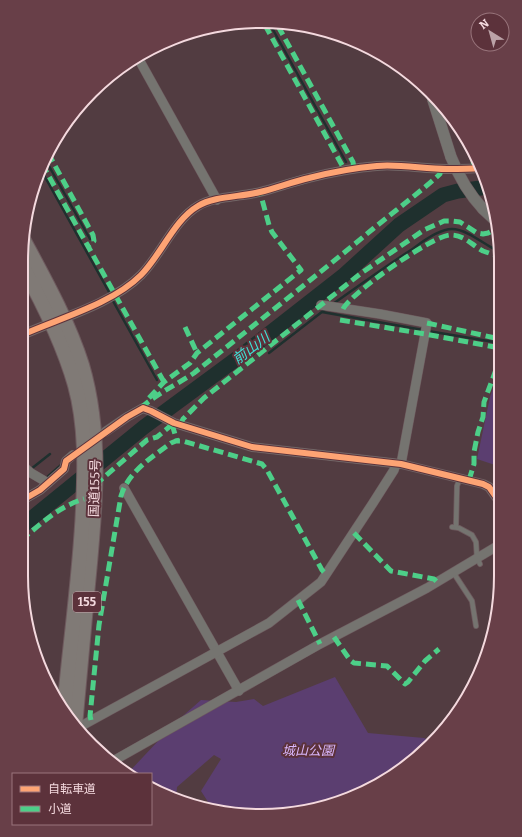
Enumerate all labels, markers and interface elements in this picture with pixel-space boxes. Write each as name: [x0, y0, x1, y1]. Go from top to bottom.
north arrow: [470, 12, 510, 52]
text: N: [477, 16, 492, 32]
water label: 前山川: [229, 328, 275, 368]
street label: 国道155号: [86, 459, 103, 517]
road number: 155: [73, 592, 101, 612]
park label: 城山公園: [282, 743, 336, 758]
legend: [12, 773, 152, 825]
text: 自転車道: [48, 782, 96, 796]
text: 小道: [48, 802, 72, 816]

